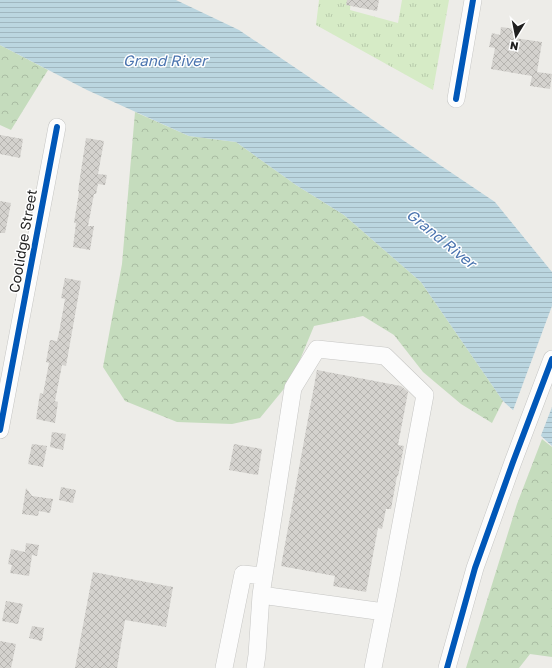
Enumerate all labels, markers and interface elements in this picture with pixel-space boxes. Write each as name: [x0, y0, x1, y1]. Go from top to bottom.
north arrow: [496, 16, 536, 56]
text: N: [509, 39, 519, 53]
water label: Grand River: [123, 51, 209, 69]
street label: Coolidge Street: [5, 188, 40, 294]
water label: Grand River: [403, 205, 482, 273]

